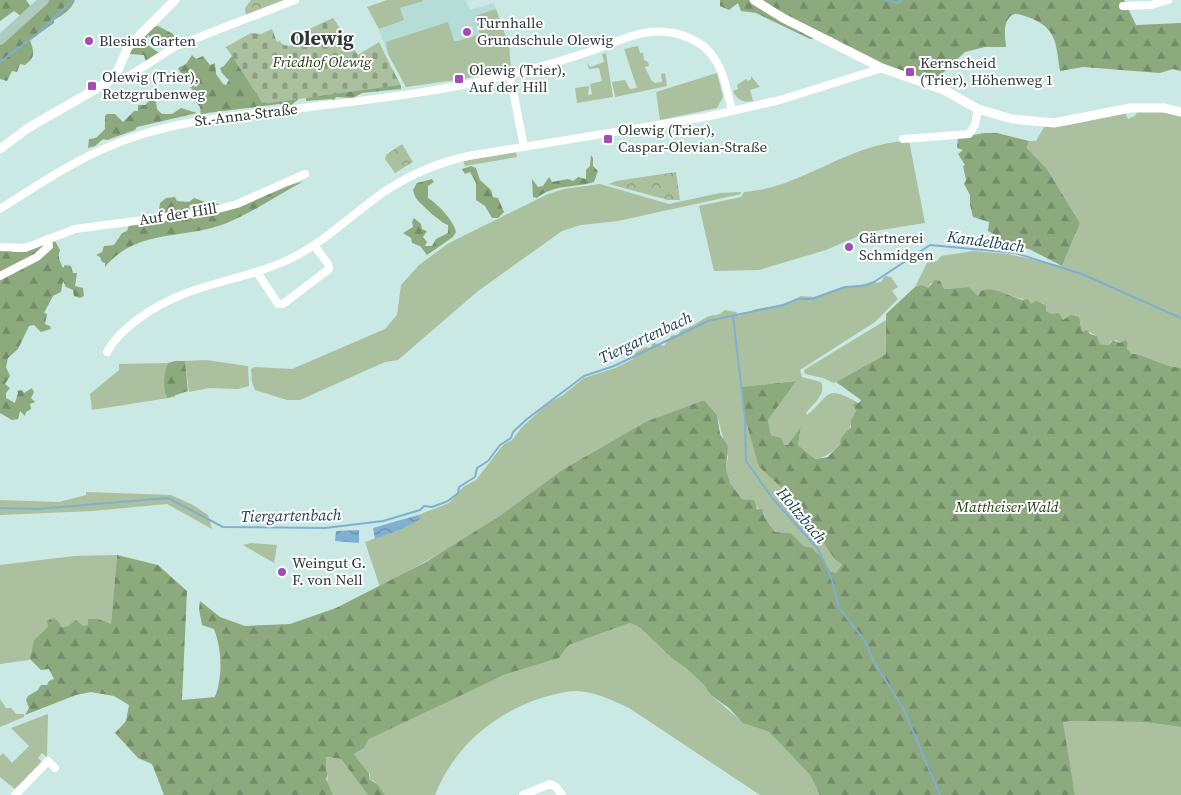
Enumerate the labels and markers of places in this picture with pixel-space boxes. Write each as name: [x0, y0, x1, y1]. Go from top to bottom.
place label: Turnhalle Grundschule Olewig: [477, 12, 613, 50]
marker: Turnhalle Grundschule Olewig: [461, 26, 473, 38]
place label: Blesius Garten: [99, 30, 196, 51]
marker: Blesius Garten: [83, 35, 95, 47]
place label: Kernscheid (Trier), Höhenweg 1: [920, 52, 1053, 90]
place label: Olewig (Trier), Auf der Hill: [469, 59, 566, 97]
place label: Olewig (Trier), Retzgrubenweg: [102, 66, 206, 104]
marker: Kernscheid (Trier), Höhenweg 1: [904, 66, 916, 78]
marker: Olewig (Trier), Auf der Hill: [453, 73, 465, 85]
marker: Olewig (Trier), Retzgrubenweg: [86, 80, 98, 92]
place label: Olewig (Trier), Caspar-Olevian-Straße: [618, 119, 768, 157]
marker: Olewig (Trier), Caspar-Olevian-Straße: [602, 133, 614, 145]
place label: Gärtnerei Schmidgen: [859, 227, 934, 265]
marker: Gärtnerei Schmidgen: [843, 241, 855, 253]
place label: Weingut G. F. von Nell: [292, 552, 366, 590]
marker: Weingut G. F. von Nell: [276, 566, 288, 578]

